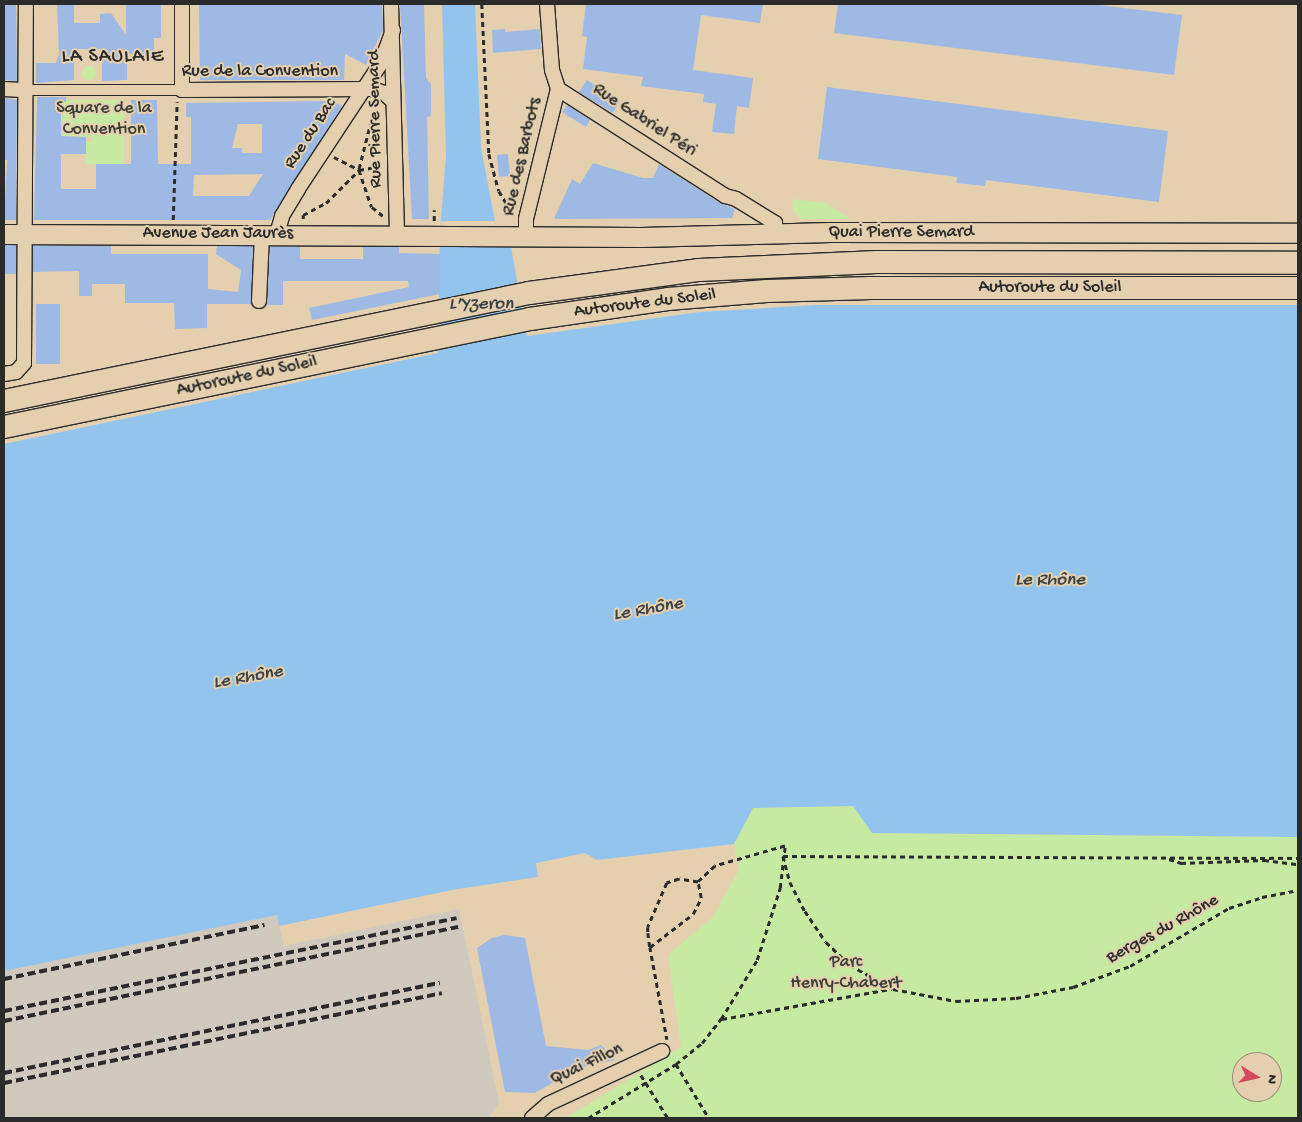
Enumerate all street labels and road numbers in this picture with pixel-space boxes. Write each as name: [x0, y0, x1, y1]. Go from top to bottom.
street label: Rue Pierre Semard: [364, 50, 388, 188]
street label: Rue de la Convention: [182, 61, 338, 83]
street label: Rue Gabriel Péri: [588, 79, 700, 163]
street label: Rue du Bac: [280, 95, 342, 173]
street label: Rue des Barbots: [499, 96, 547, 218]
street label: Quai Pierre Semard: [828, 222, 974, 244]
street label: Avenue Jean Jaurès: [143, 223, 293, 245]
street label: Autoroute du Soleil: [979, 277, 1121, 299]
street label: Autoroute du Soleil: [573, 285, 717, 323]
street label: Autoroute du Soleil: [175, 352, 319, 402]
street label: Berges du Rhône: [1103, 890, 1223, 970]
street label: Quai Fillon: [547, 1039, 627, 1091]

